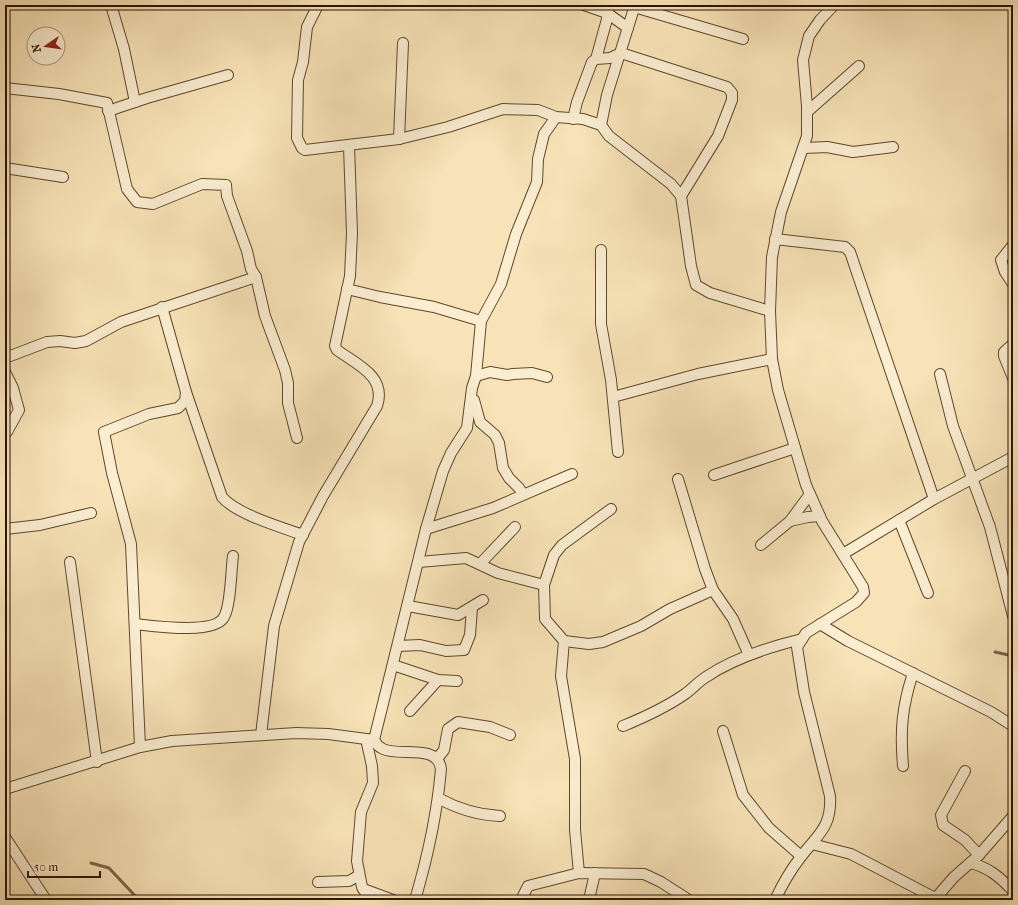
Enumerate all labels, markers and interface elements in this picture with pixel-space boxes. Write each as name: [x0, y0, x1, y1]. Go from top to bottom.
north arrow: [26, 26, 66, 66]
text: N: [29, 42, 44, 54]
scale bar: [28, 853, 100, 879]
text: 50 m: [34, 860, 58, 874]

